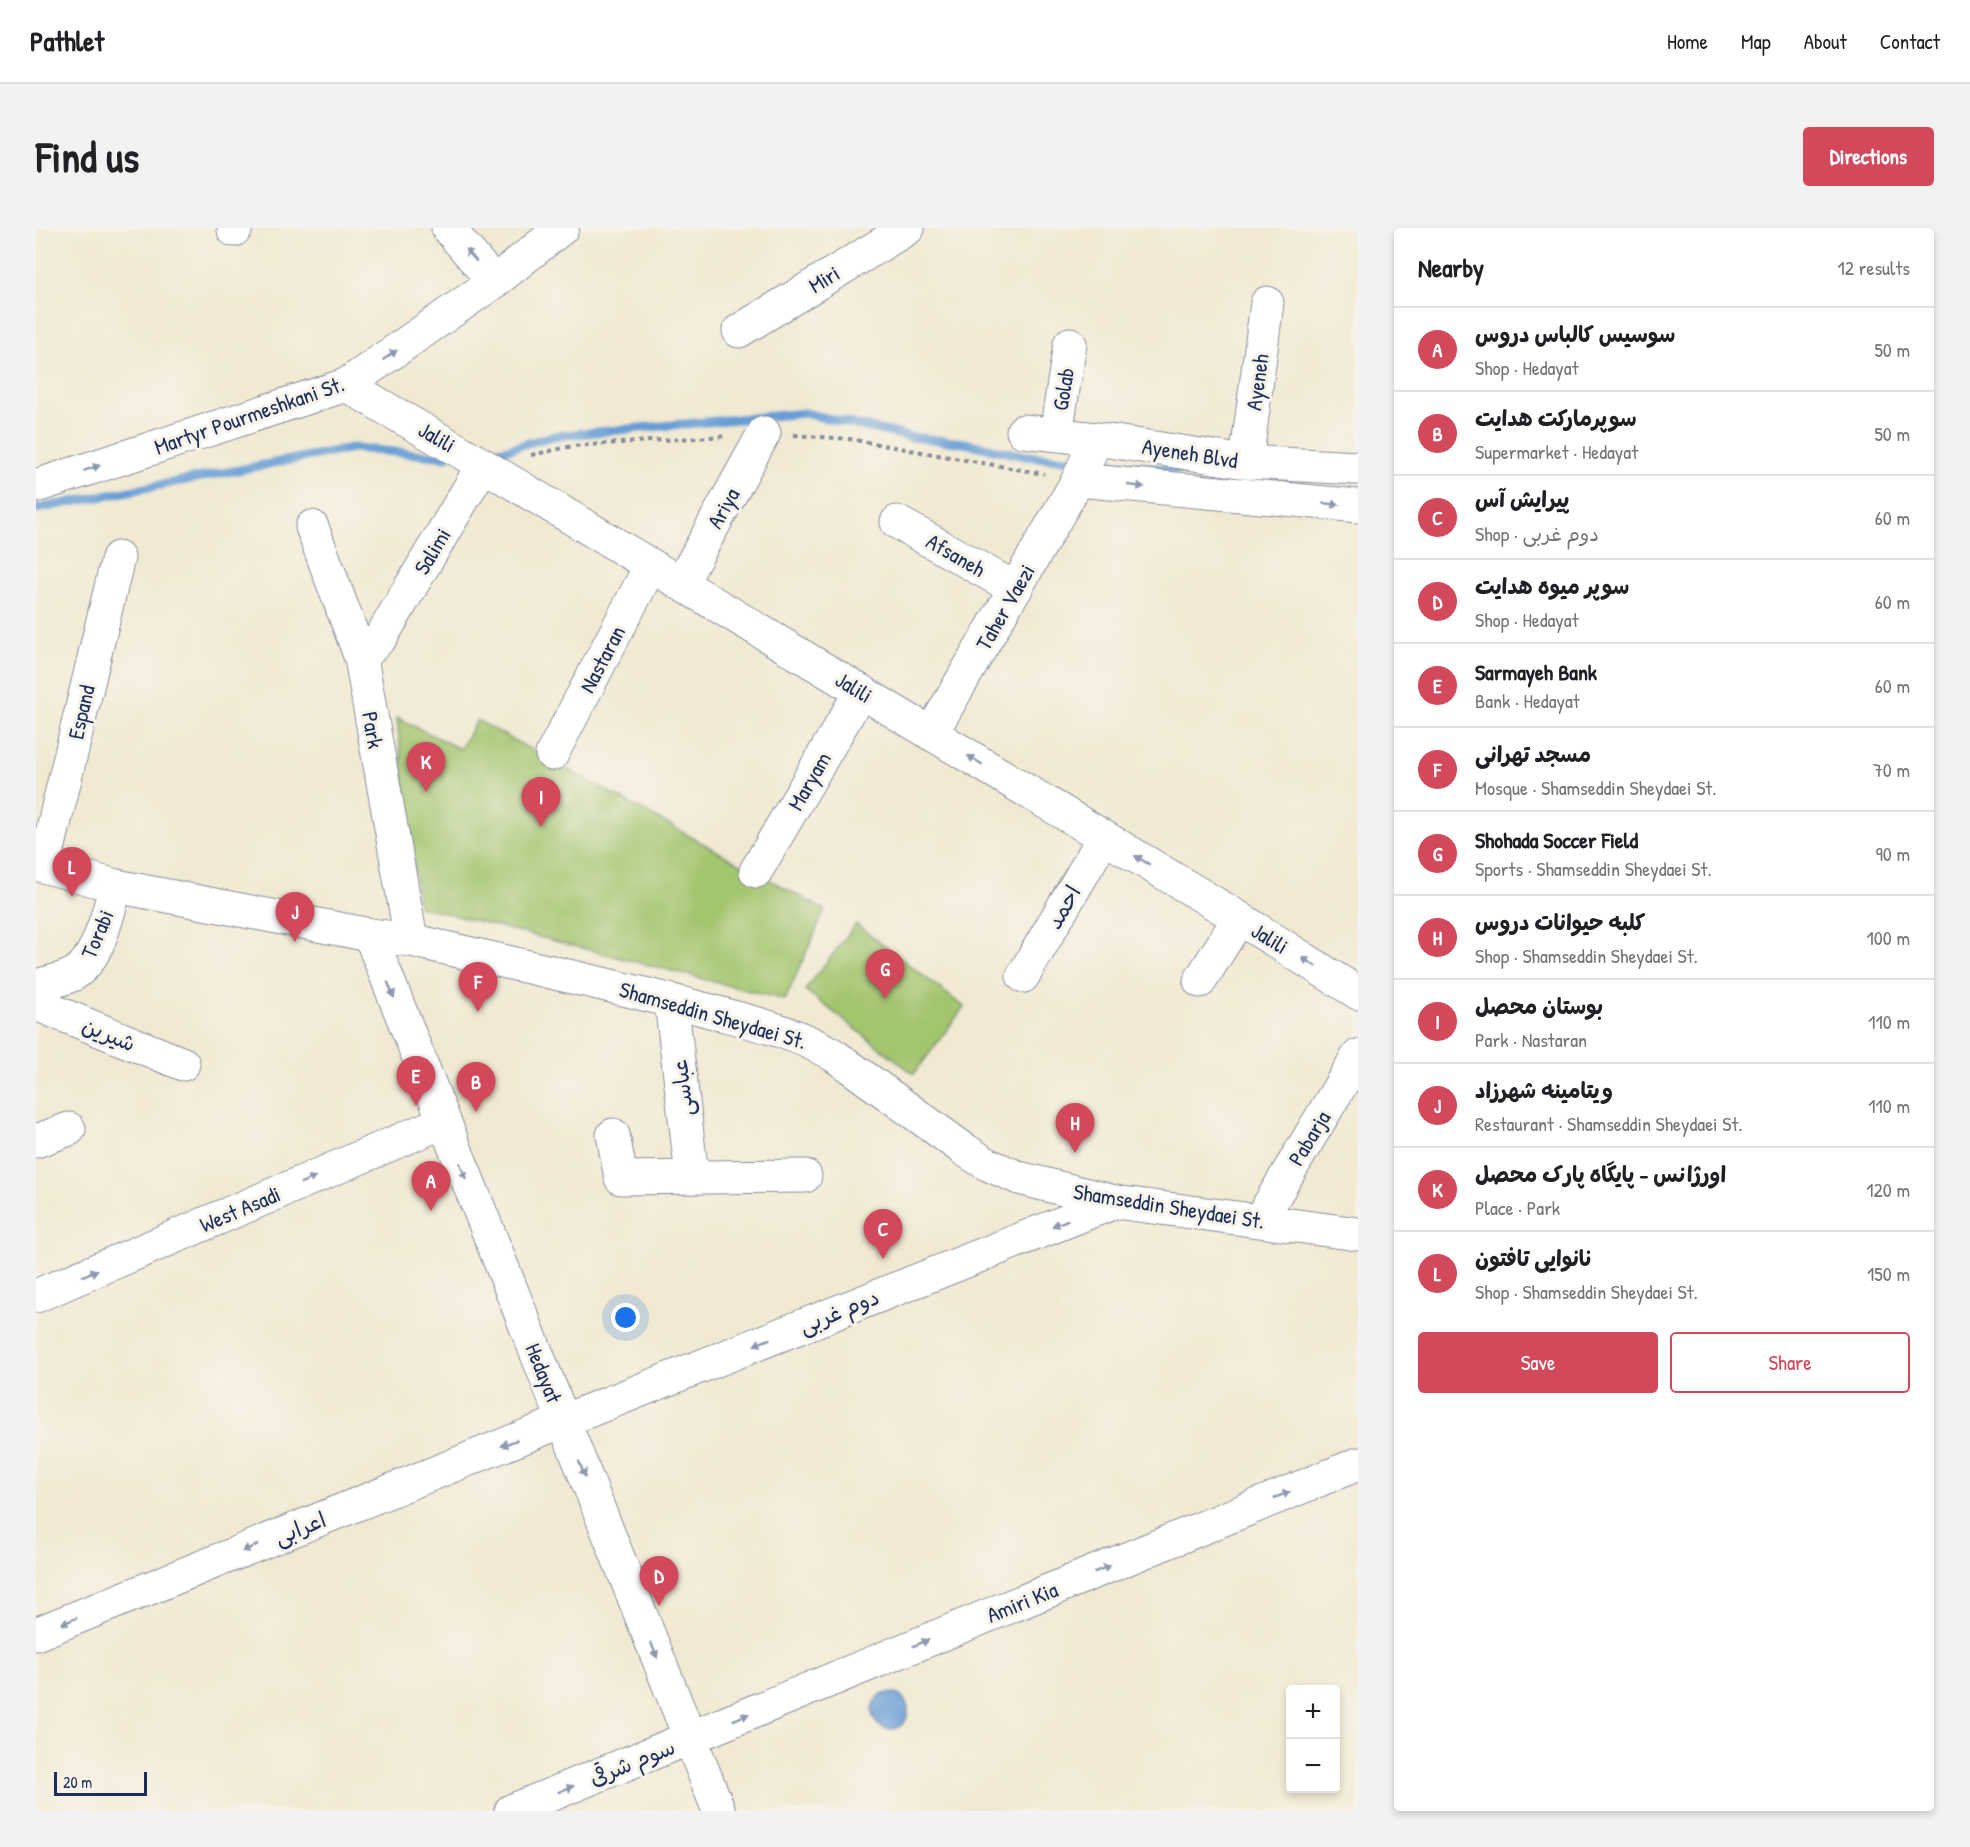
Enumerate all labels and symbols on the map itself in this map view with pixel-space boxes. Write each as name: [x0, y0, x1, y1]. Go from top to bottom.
one-way arrow: [465, 247, 478, 263]
street label: Miri: [803, 258, 845, 300]
one-way arrow: [382, 350, 398, 361]
street label: Ayeneh: [1238, 352, 1276, 412]
street label: Golab: [1045, 365, 1081, 413]
street label: Martyr Pourmeshkani St.: [150, 368, 348, 462]
street label: Jalili: [413, 414, 461, 460]
street label: Ayeneh Blvd: [1140, 431, 1240, 475]
one-way arrow: [83, 462, 101, 472]
one-way arrow: [1127, 481, 1146, 491]
street label: Ariya: [700, 482, 746, 534]
one-way arrow: [1321, 499, 1340, 508]
street label: Salimi: [406, 522, 458, 580]
street label: Afsaneh: [921, 526, 991, 584]
street label: Taher Vaezi: [968, 559, 1042, 655]
street label: Nastaran: [572, 620, 632, 698]
street label: Jalili: [830, 664, 878, 710]
street label: Espand: [60, 682, 102, 742]
street label: Park: [355, 709, 391, 751]
pin: K: [406, 742, 446, 792]
street label: Maryam: [780, 746, 838, 816]
one-way arrow: [967, 754, 983, 765]
pin: I: [522, 778, 560, 827]
pin: L: [52, 848, 92, 897]
one-way arrow: [1133, 855, 1150, 865]
street label: احمد: [1038, 880, 1088, 934]
pin: J: [276, 892, 314, 942]
street label: Torabi: [73, 905, 121, 963]
street label: Jalili: [1246, 915, 1294, 961]
pin: G: [866, 950, 904, 999]
one-way arrow: [1301, 956, 1317, 968]
pin: F: [458, 962, 498, 1012]
street label: Shamseddin Sheydaei St.: [616, 974, 810, 1056]
one-way arrow: [386, 981, 396, 999]
street label: شیرین: [78, 1010, 140, 1058]
pin: E: [396, 1056, 436, 1106]
street label: عباسی: [664, 1058, 700, 1118]
pin: B: [456, 1062, 496, 1112]
pin: H: [1056, 1104, 1094, 1153]
street label: Pabarja: [1281, 1105, 1337, 1171]
pin: A: [412, 1162, 450, 1211]
one-way arrow: [459, 1162, 468, 1180]
one-way arrow: [299, 1175, 317, 1185]
street label: Shamseddin Sheydaei St.: [1071, 1176, 1267, 1236]
street label: West Asadi: [195, 1179, 285, 1239]
pin: C: [864, 1210, 902, 1259]
one-way arrow: [1051, 1219, 1069, 1229]
one-way arrow: [81, 1268, 99, 1278]
street label: دوم غربی: [794, 1281, 885, 1343]
your location: [611, 1303, 640, 1332]
one-way arrow: [753, 1338, 771, 1347]
street label: Hedayat: [519, 1339, 570, 1408]
one-way arrow: [500, 1439, 518, 1448]
one-way arrow: [578, 1460, 587, 1478]
one-way arrow: [1273, 1490, 1291, 1499]
street label: اعرابی: [270, 1504, 330, 1552]
one-way arrow: [241, 1543, 259, 1553]
pin: D: [640, 1556, 678, 1606]
one-way arrow: [1093, 1564, 1111, 1574]
street label: Amiri Kia: [982, 1574, 1062, 1630]
one-way arrow: [60, 1616, 78, 1626]
one-way arrow: [913, 1638, 931, 1648]
one-way arrow: [650, 1641, 660, 1659]
one-way arrow: [732, 1712, 750, 1721]
street label: سوم شرقی: [585, 1731, 680, 1796]
scale bar: [54, 1769, 147, 1796]
one-way arrow: [557, 1784, 575, 1794]

